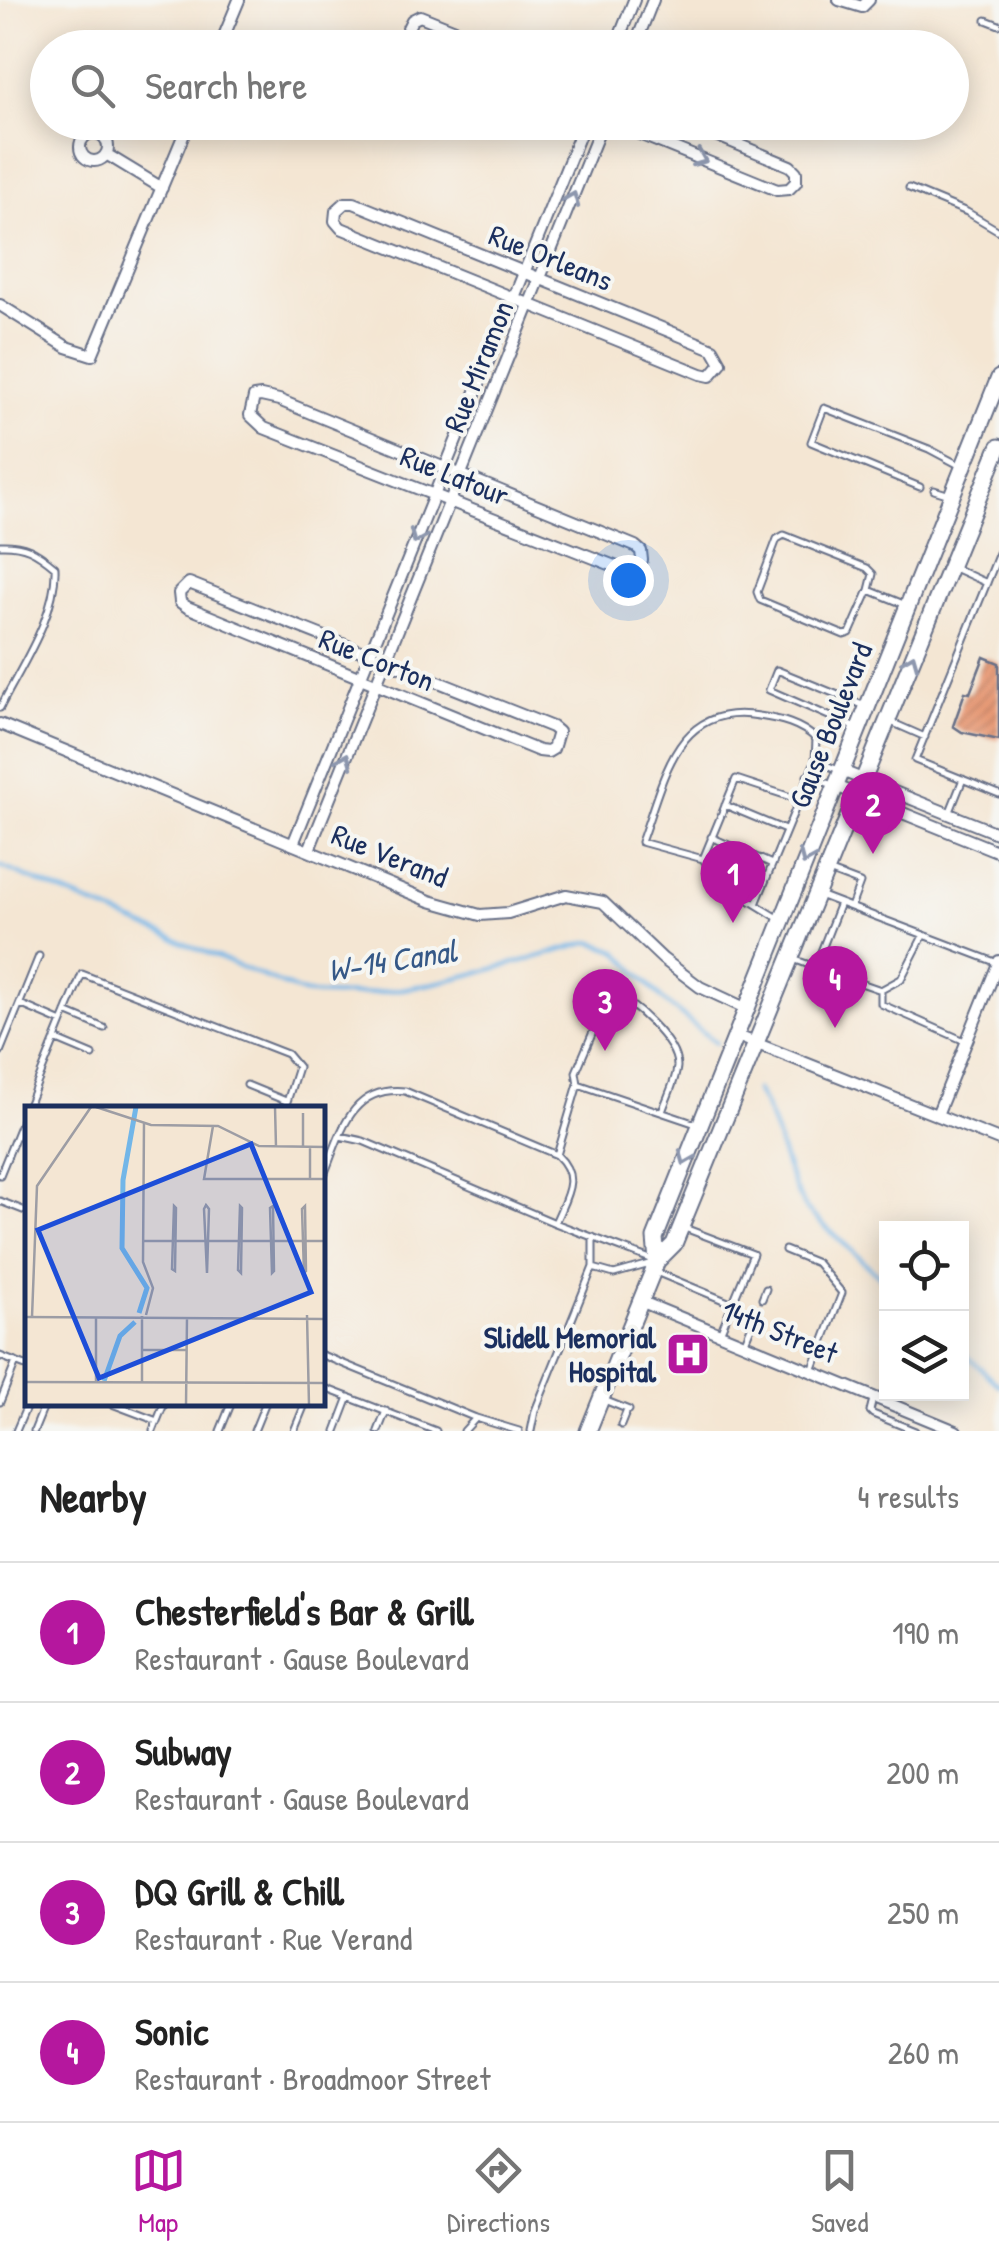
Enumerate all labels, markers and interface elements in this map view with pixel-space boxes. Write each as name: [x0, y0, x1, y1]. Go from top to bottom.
search box: [30, 30, 969, 140]
icon: search: [65, 58, 120, 113]
text: Search here: [145, 59, 307, 111]
one-way arrow: [690, 148, 708, 168]
one-way arrow: [561, 191, 581, 209]
street label: Rue Orleans: [483, 214, 619, 300]
street label: Rue Miramon: [434, 294, 522, 438]
street label: Rue Latour: [395, 435, 515, 515]
one-way arrow: [408, 528, 428, 545]
your location: [603, 555, 654, 606]
street label: Rue Corton: [314, 618, 440, 700]
street label: Gause Boulevard: [779, 636, 881, 814]
one-way arrow: [899, 653, 919, 671]
one-way arrow: [334, 752, 354, 770]
pin: 2: [840, 772, 906, 854]
street label: Rue Verand: [326, 814, 454, 896]
pin: 1: [700, 840, 766, 923]
one-way arrow: [797, 848, 817, 866]
water label: W-14 Canal: [325, 928, 461, 991]
pin: 4: [802, 946, 868, 1028]
pin: 3: [572, 968, 638, 1051]
inset map: [25, 1106, 325, 1406]
one-way arrow: [678, 1148, 698, 1166]
map controls: [879, 1221, 969, 1401]
button: locate: [879, 1221, 969, 1311]
street label: 14th Street: [716, 1290, 845, 1373]
button: layers: [879, 1311, 969, 1401]
place label: Slidell Memorial Hospital: [484, 1317, 657, 1392]
hospital icon: Slidell Memorial Hospital: [665, 1331, 711, 1377]
text: Nearby: [40, 1468, 147, 1525]
text: 4 results: [858, 1475, 959, 1518]
text: Chesterfield's Bar & Grill: [135, 1585, 473, 1637]
text: 1: [67, 1611, 78, 1654]
text: 190 m: [892, 1611, 959, 1654]
text: Restaurant · Gause Boulevard: [135, 1637, 469, 1680]
text: Subway: [135, 1725, 232, 1777]
text: 2: [65, 1751, 80, 1794]
text: 200 m: [886, 1751, 959, 1794]
text: Restaurant · Gause Boulevard: [135, 1777, 469, 1820]
text: DQ Grill & Chill: [135, 1865, 344, 1917]
text: 3: [65, 1891, 80, 1934]
text: 250 m: [887, 1891, 959, 1934]
text: Restaurant · Rue Verand: [135, 1917, 412, 1960]
text: Sonic: [135, 2005, 208, 2057]
text: 4: [66, 2031, 79, 2074]
text: 260 m: [888, 2031, 959, 2074]
text: Restaurant · Broadmoor Street: [135, 2057, 491, 2100]
tab: Map: [131, 2143, 186, 2241]
tab: Directions: [447, 2143, 550, 2241]
tab: Saved: [811, 2143, 868, 2241]

